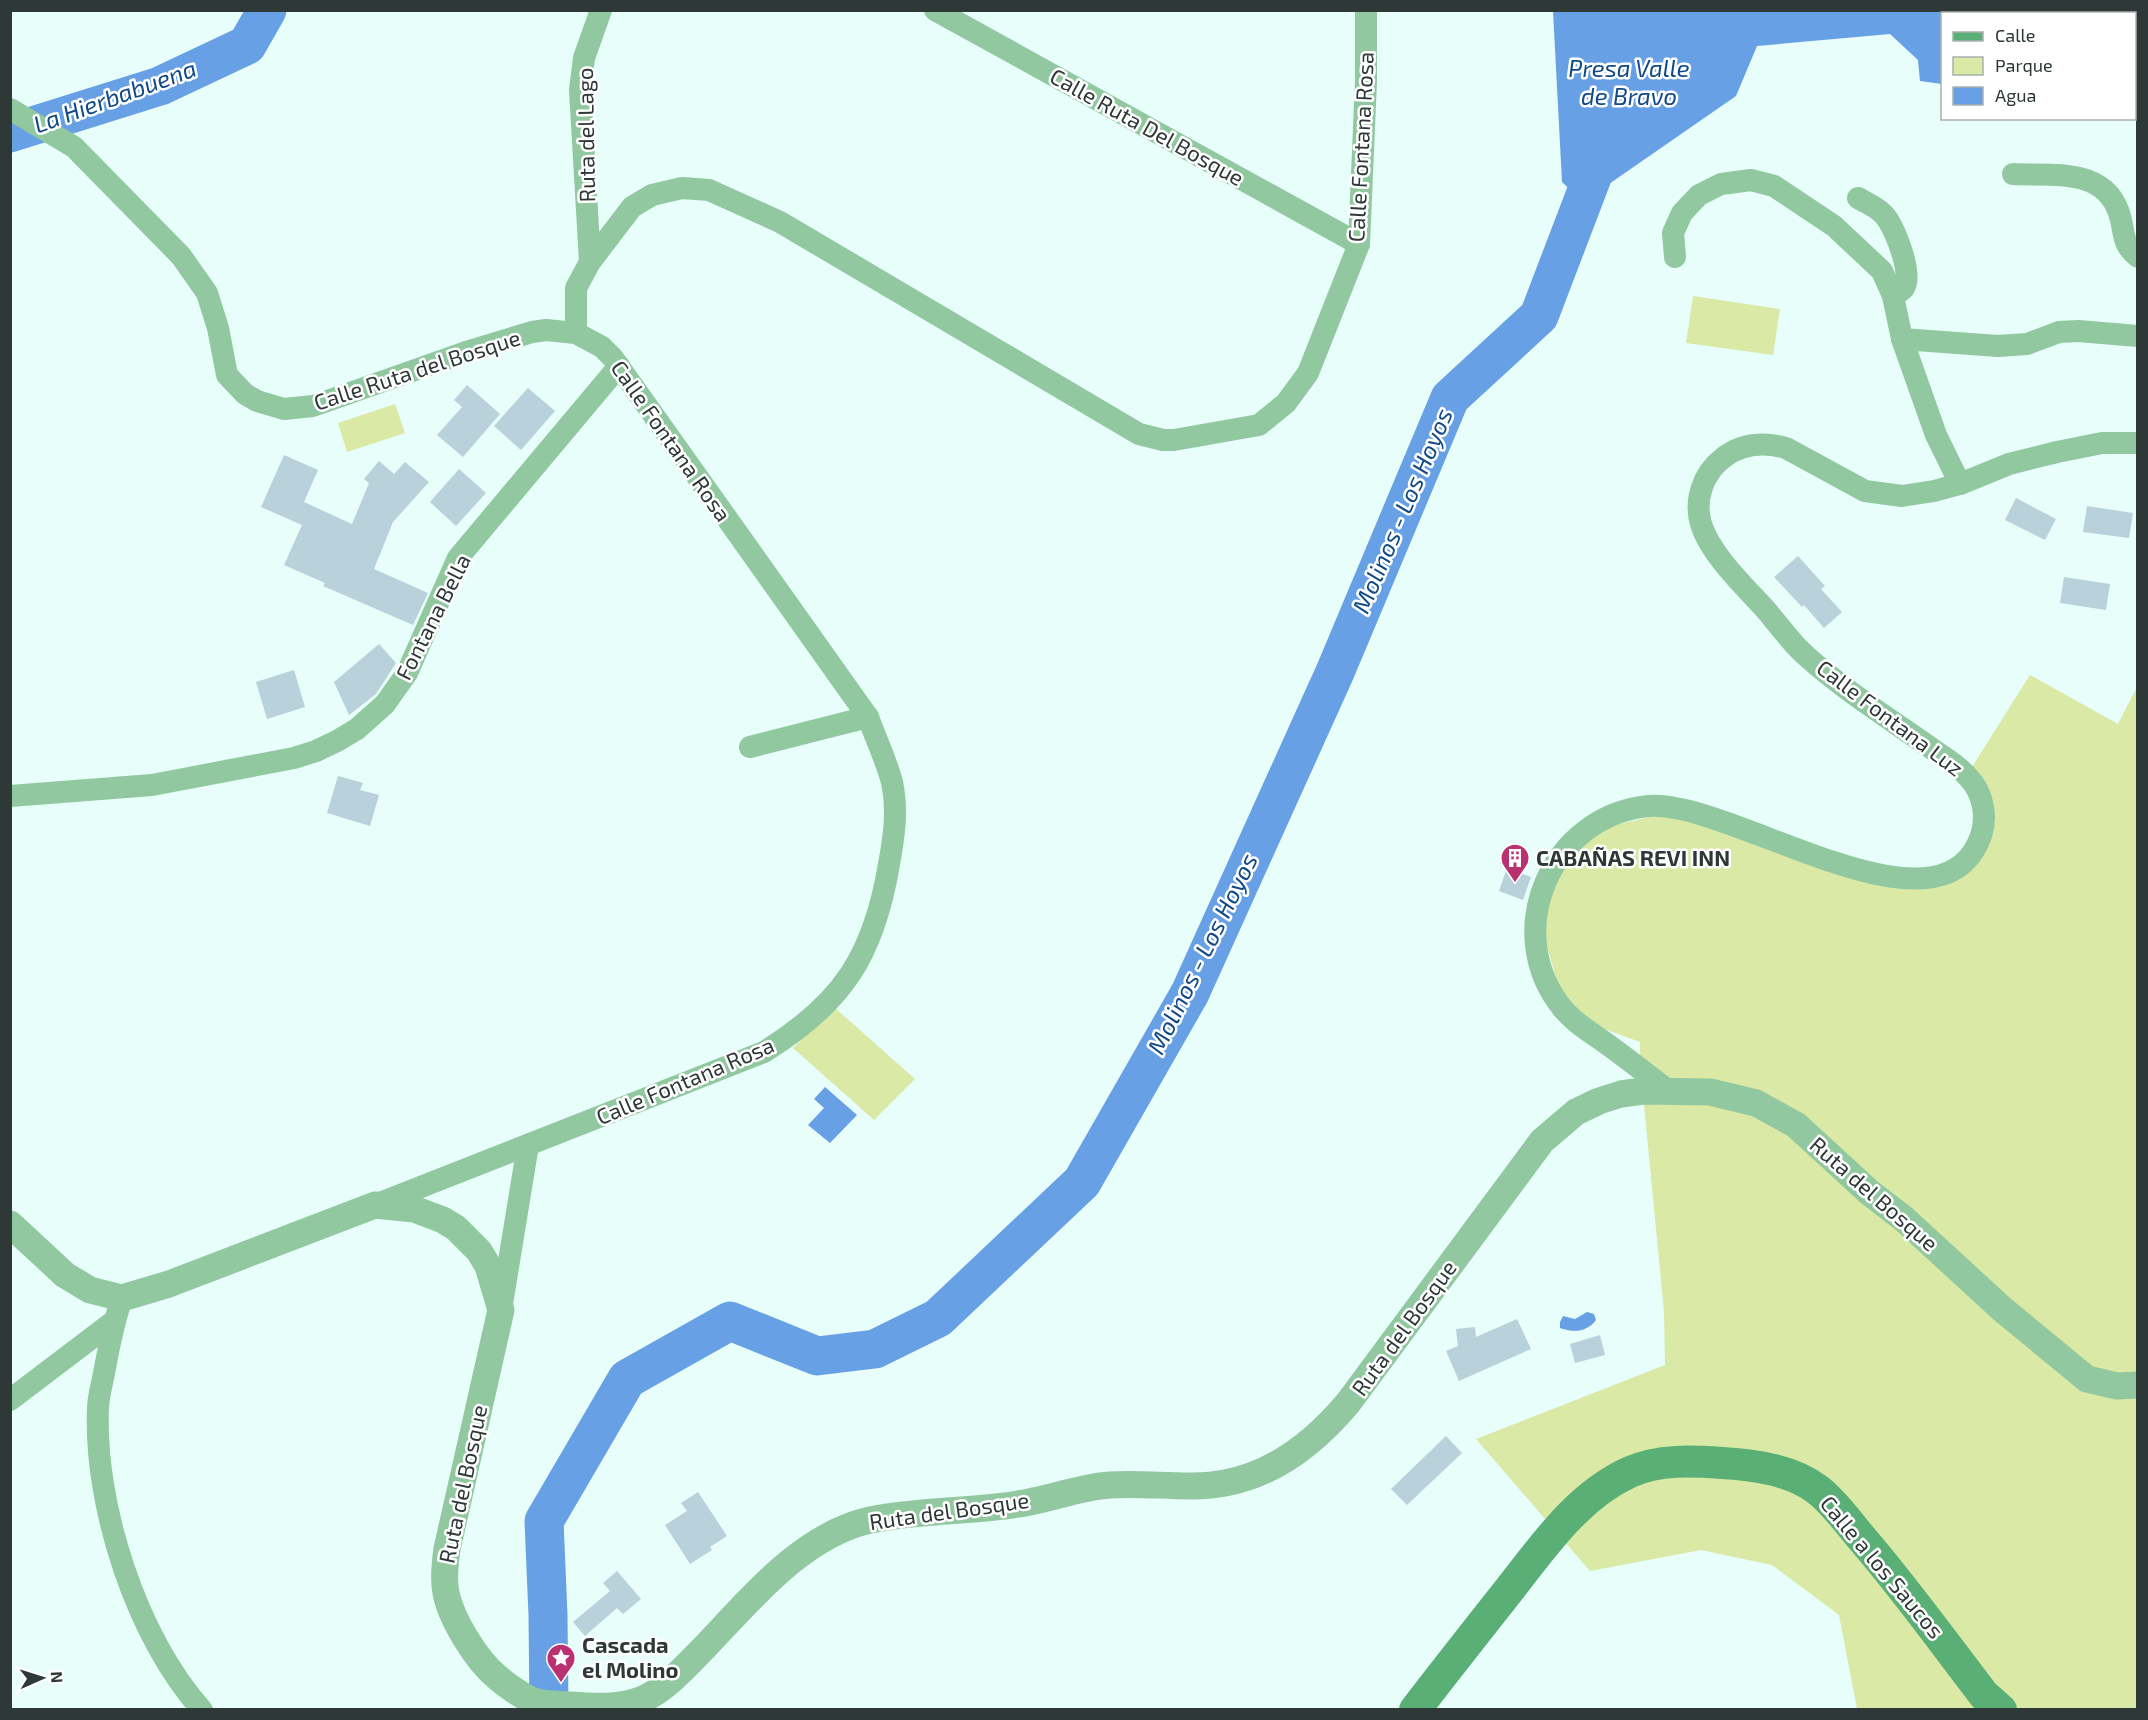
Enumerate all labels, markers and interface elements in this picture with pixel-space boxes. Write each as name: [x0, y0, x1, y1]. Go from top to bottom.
legend: [1941, 12, 2136, 120]
text: Calle: [1995, 24, 2036, 46]
street label: Calle Fontana Rosa: [1342, 51, 1378, 243]
water label: La Hierbabuena: [29, 53, 200, 138]
water label: Presa Valle de Bravo: [1568, 53, 1690, 110]
text: Parque: [1995, 54, 2053, 76]
street label: Calle Ruta Del Bosque: [1046, 62, 1249, 190]
street label: Ruta del Lago: [571, 67, 599, 203]
text: Agua: [1995, 84, 2036, 106]
street label: Calle Ruta del Bosque: [310, 323, 523, 415]
street label: Calle Fontana Rosa: [606, 355, 737, 526]
water label: Molinos - Los Hoyos: [1345, 404, 1458, 617]
street label: Fontana Bella: [389, 549, 475, 684]
street label: Calle Fontana Luz: [1812, 654, 1969, 781]
building icon: CABAÑAS REVI INN: [1499, 842, 1531, 884]
place label: CABAÑAS REVI INN: [1536, 844, 1730, 870]
water label: Molinos - Los Hoyos: [1140, 848, 1263, 1058]
street label: Calle Fontana Rosa: [592, 1031, 777, 1129]
street label: Ruta del Bosque: [1805, 1131, 1944, 1256]
street label: Ruta del Bosque: [1345, 1255, 1461, 1400]
street label: Ruta del Bosque: [433, 1402, 491, 1565]
street label: Ruta del Bosque: [867, 1486, 1030, 1534]
street label: Calle a los Saucos: [1816, 1490, 1950, 1643]
place label: Cascada el Molino: [582, 1631, 679, 1682]
place icon: Cascada el Molino: [545, 1642, 577, 1684]
north arrow: [12, 1648, 72, 1708]
text: N: [48, 1671, 67, 1683]

